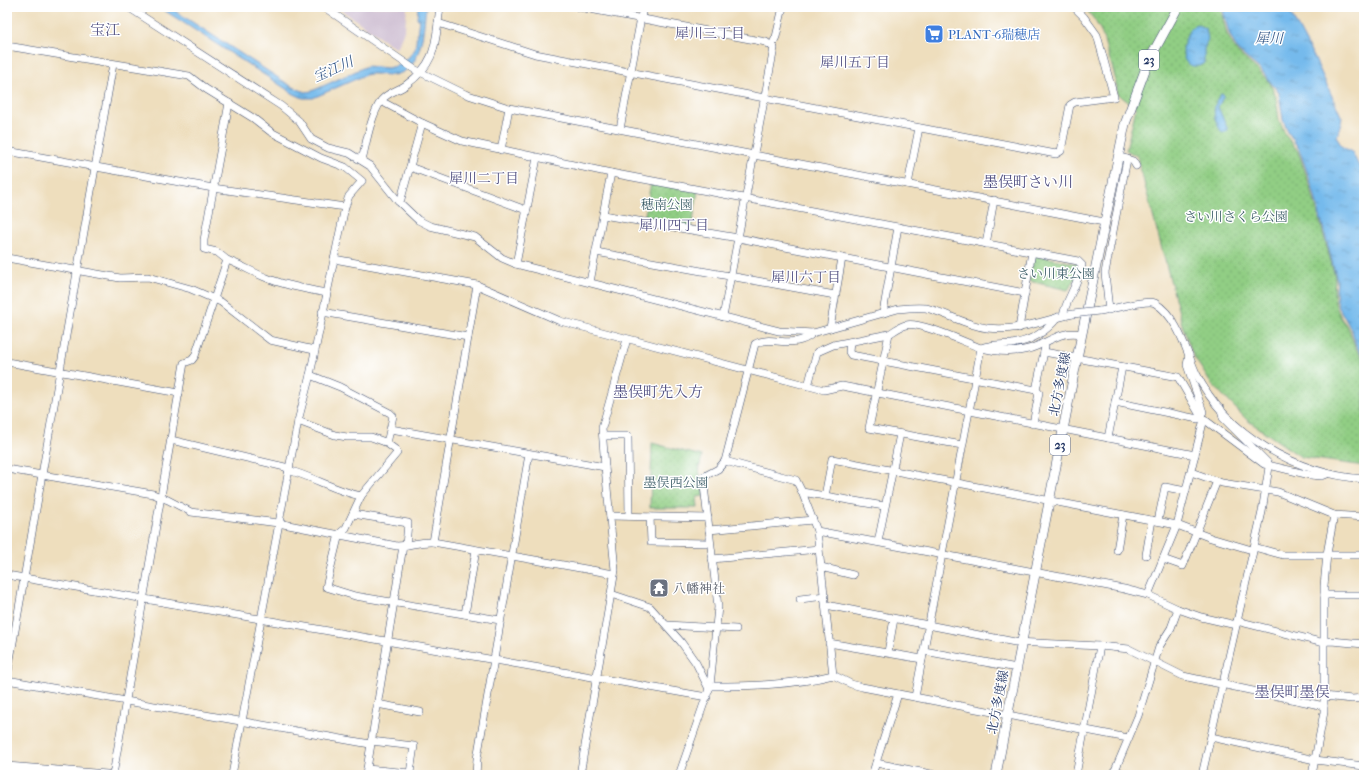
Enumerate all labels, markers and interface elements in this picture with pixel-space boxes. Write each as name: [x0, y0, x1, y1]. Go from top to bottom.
district label: 宝江: [90, 21, 120, 39]
supermarket icon: PLANT-6瑞穂店: [923, 23, 945, 45]
district label: 犀川三丁目: [675, 25, 745, 42]
place label: PLANT-6瑞穂店: [948, 27, 1040, 42]
water label: 犀川: [1255, 30, 1285, 47]
road number: 23: [1139, 50, 1159, 70]
water label: 宝江川: [311, 52, 358, 86]
district label: 犀川五丁目: [820, 54, 890, 71]
district label: 犀川二丁目: [449, 170, 519, 187]
district label: 墨俣町さい川: [983, 173, 1073, 191]
park label: 穂南公園: [641, 197, 693, 212]
park label: さい川さくら公園: [1184, 209, 1288, 224]
district label: 犀川四丁目: [639, 217, 709, 234]
park label: さい川東公園: [1017, 266, 1095, 281]
district label: 犀川六丁目: [771, 269, 841, 286]
street label: 北方多度線: [1046, 351, 1073, 417]
district label: 墨俣町先入方: [613, 383, 703, 401]
road number: 23: [1050, 435, 1070, 455]
park label: 墨俣西公園: [643, 475, 709, 490]
temple icon: 八幡神社: [648, 577, 670, 599]
place label: 八幡神社: [673, 581, 725, 596]
street label: 北方多度線: [984, 669, 1011, 735]
district label: 墨俣町墨俣: [1254, 683, 1330, 701]

